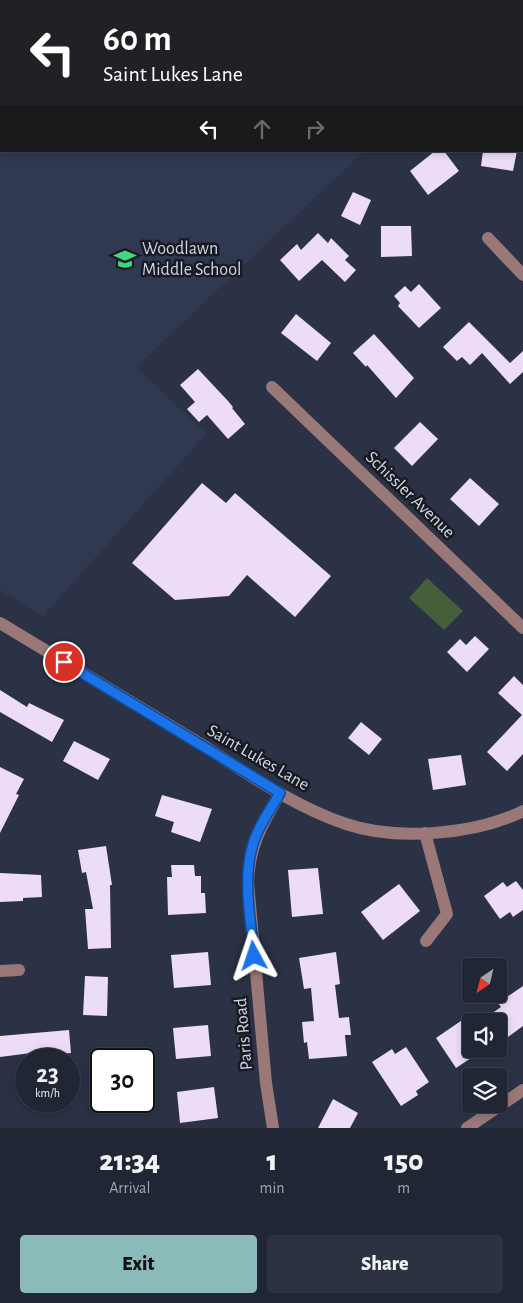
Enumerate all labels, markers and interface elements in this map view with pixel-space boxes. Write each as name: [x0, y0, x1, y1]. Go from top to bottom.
icon: left: [20, 20, 85, 85]
text: 60 m: [103, 22, 172, 57]
text: Saint Lukes Lane: [103, 63, 243, 85]
icon: left: [195, 115, 223, 143]
icon: ahead: [248, 115, 276, 143]
icon: right: [301, 115, 329, 143]
place label: Woodlawn Middle School: [142, 240, 241, 279]
school or university icon: Woodlawn Middle School: [112, 246, 138, 272]
street label: Schissler Avenue: [362, 448, 458, 542]
pin: [43, 641, 85, 683]
icon: arrive: [50, 648, 78, 676]
street label: Saint Lukes Lane: [204, 722, 312, 794]
position arrow: [227, 929, 279, 981]
north arrow: [462, 958, 508, 1002]
map controls: [462, 958, 507, 1113]
street label: Paris Road: [232, 997, 256, 1071]
button: sound: [462, 1013, 507, 1058]
speed limit sign: 30: [90, 1048, 155, 1113]
text: 23: [36, 1062, 59, 1087]
button: layers: [462, 1068, 507, 1113]
text: km/h: [35, 1087, 60, 1099]
text: 21:34: [99, 1146, 160, 1176]
text: 1: [267, 1146, 278, 1176]
text: 150: [384, 1146, 424, 1176]
text: Arrival: [109, 1180, 150, 1196]
text: min: [260, 1180, 285, 1196]
text: m: [397, 1180, 410, 1196]
button: Exit: [20, 1235, 257, 1293]
button: Share: [267, 1235, 503, 1293]

